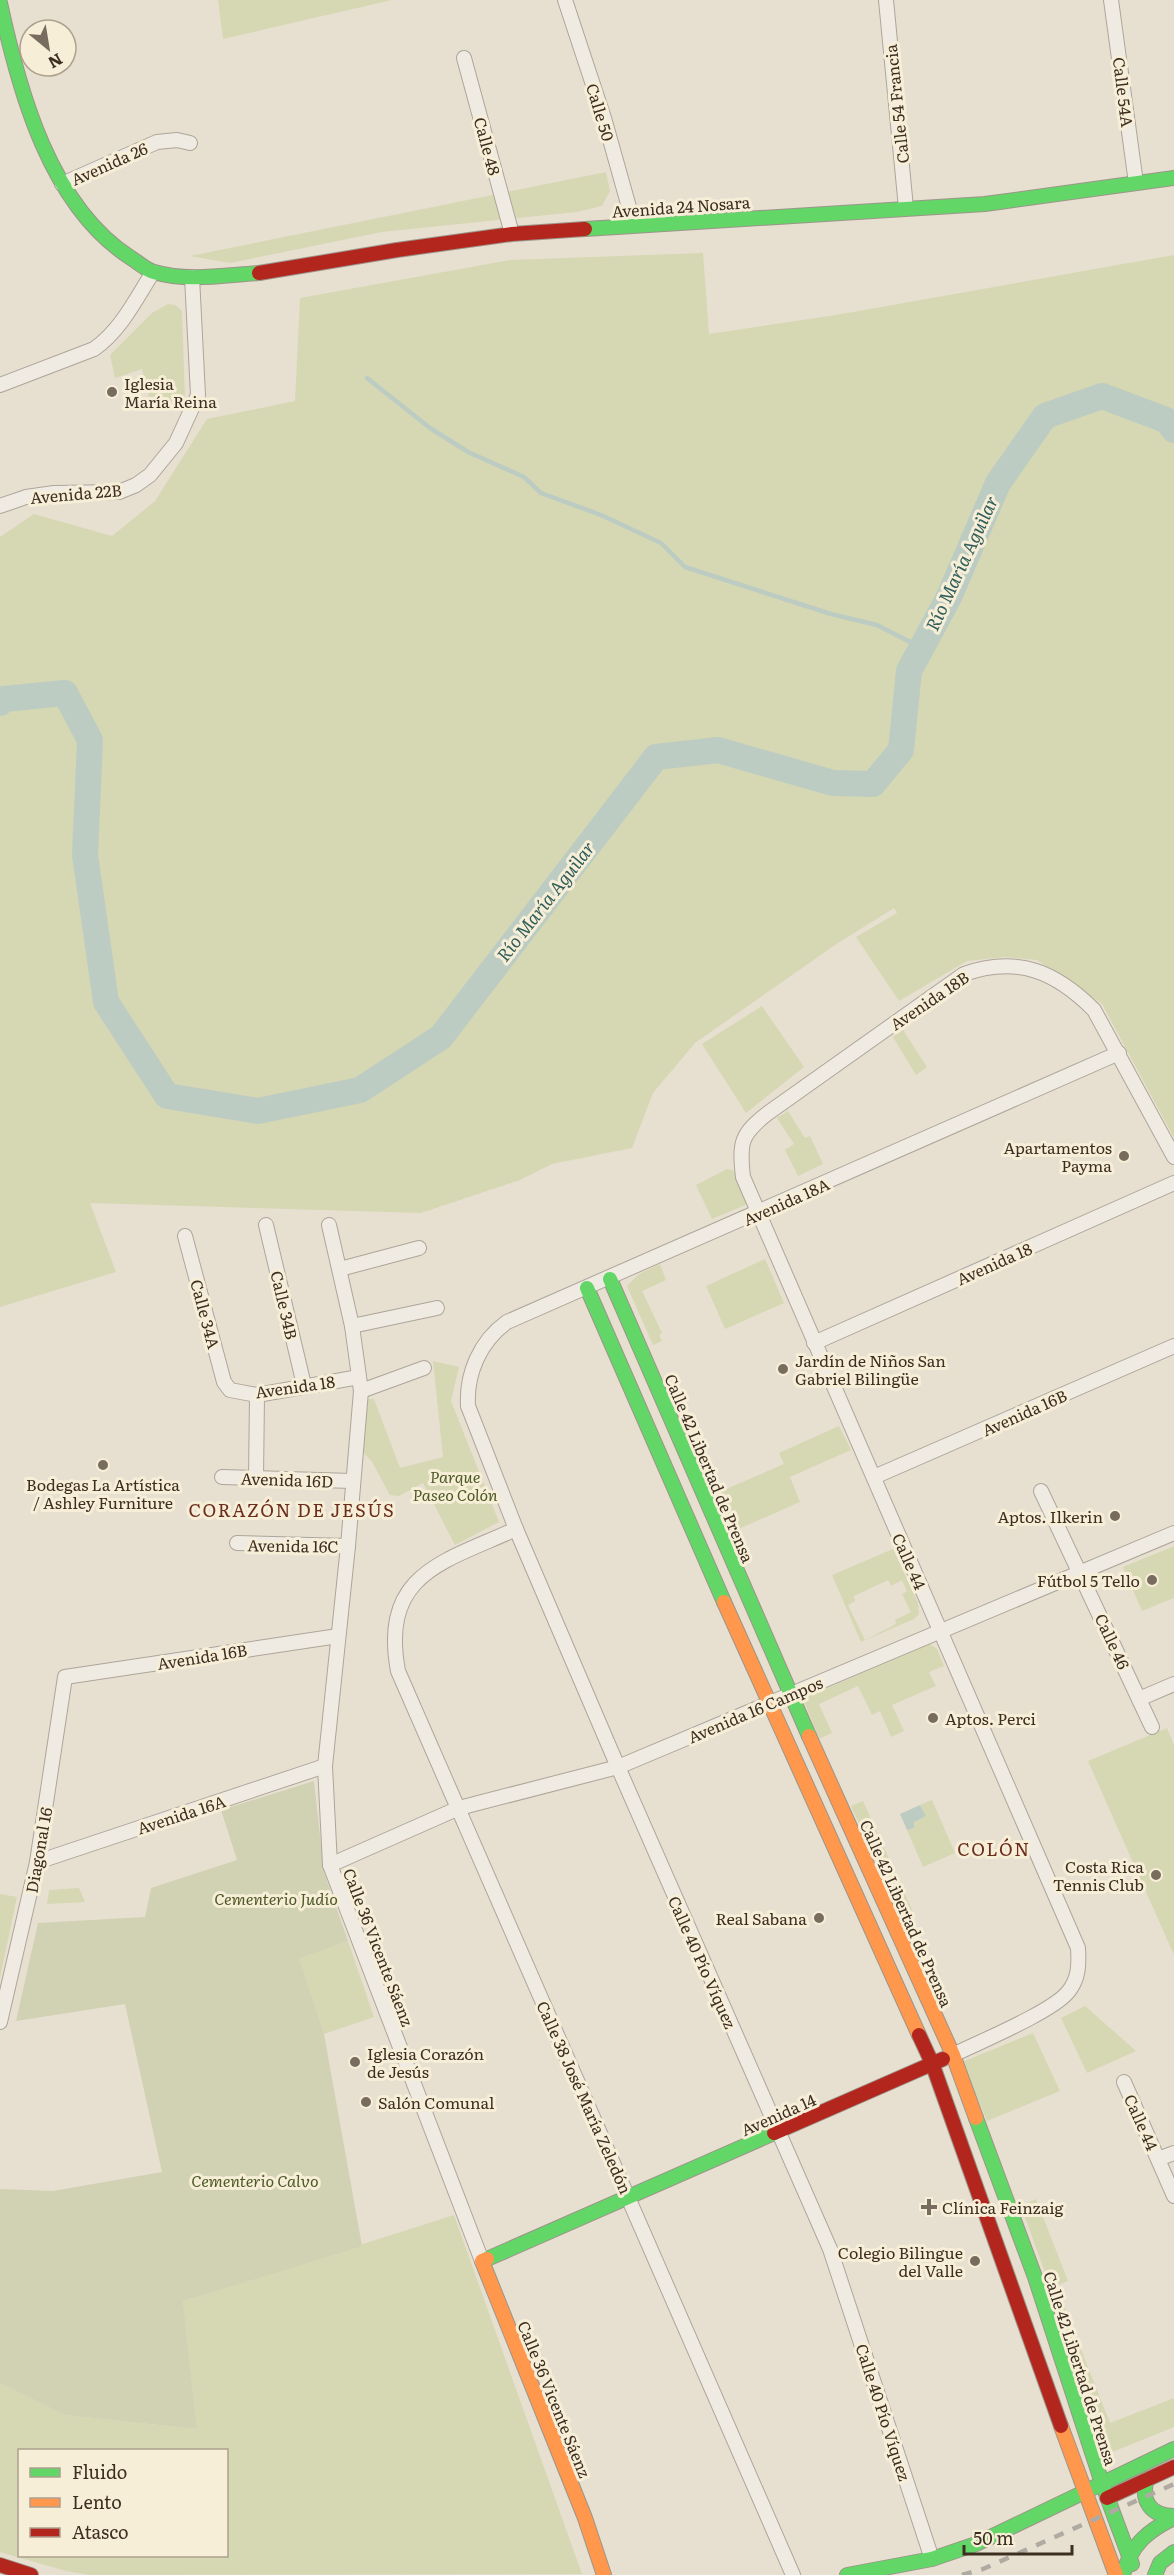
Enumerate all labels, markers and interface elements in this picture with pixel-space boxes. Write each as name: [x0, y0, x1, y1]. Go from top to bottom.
north arrow: [18, 18, 78, 78]
street label: Calle 54 Francia: [878, 43, 914, 165]
text: N: [44, 48, 68, 76]
street label: Calle 54A: [1108, 56, 1140, 129]
street label: Calle 50: [581, 80, 621, 144]
street label: Calle 48: [469, 114, 507, 178]
street label: Avenida 26: [67, 135, 152, 191]
street label: Avenida 24 Nosara: [611, 189, 751, 223]
place label: Iglesia María Reina: [124, 371, 217, 413]
marker: Iglesia María Reina: [105, 385, 119, 399]
street label: Avenida 22B: [29, 477, 123, 509]
water label: Río María Aguilar: [918, 491, 1004, 635]
water label: Río María Aguilar: [489, 835, 601, 967]
street label: Avenida 18B: [885, 965, 973, 1035]
place label: Apartamentos Payma: [1003, 1135, 1112, 1177]
marker: Apartamentos Payma: [1117, 1149, 1131, 1163]
street label: Avenida 18A: [739, 1171, 833, 1231]
street label: Avenida 18: [952, 1236, 1036, 1290]
street label: Calle 34B: [265, 1268, 305, 1342]
street label: Calle 34A: [185, 1277, 227, 1352]
place label: Jardín de Niños San Gabriel Bilingüe: [795, 1348, 946, 1390]
marker: Jardín de Niños San Gabriel Bilingüe: [776, 1362, 790, 1376]
street label: Avenida 18: [254, 1368, 337, 1403]
street label: Calle 42 Libertad de Prensa: [659, 1370, 761, 1566]
street label: Avenida 16B: [978, 1383, 1070, 1441]
marker: Bodegas La Artística / Ashley Furniture: [96, 1458, 110, 1472]
park label: Parque Paseo Colón: [412, 1464, 498, 1506]
street label: Avenida 16D: [240, 1465, 334, 1493]
place label: Bodegas La Artística / Ashley Furniture: [26, 1472, 180, 1514]
district label: CORAZÓN DE JESÚS: [189, 1496, 395, 1523]
place label: Aptos. Ilkerin: [998, 1504, 1103, 1528]
marker: Aptos. Ilkerin: [1108, 1509, 1122, 1523]
street label: Calle 44: [887, 1529, 933, 1593]
street label: Avenida 16C: [247, 1532, 339, 1558]
place label: Fútbol 5 Tello: [1037, 1568, 1140, 1592]
marker: Fútbol 5 Tello: [1145, 1573, 1159, 1587]
street label: Calle 46: [1090, 1609, 1137, 1673]
street label: Avenida 16B: [155, 1637, 249, 1675]
street label: Avenida 16 Campos: [684, 1670, 826, 1748]
place label: Aptos. Perci: [945, 1706, 1036, 1730]
marker: Aptos. Perci: [926, 1711, 940, 1725]
street label: Avenida 16A: [134, 1788, 229, 1840]
street label: Diagonal 16: [19, 1805, 57, 1895]
street label: Calle 42 Libertad de Prensa: [855, 1815, 959, 2011]
district label: COLÓN: [957, 1835, 1031, 1862]
place label: Costa Rica Tennis Club: [1053, 1854, 1144, 1896]
street label: Calle 36 Vicente Sáenz: [338, 1864, 420, 2030]
marker: Costa Rica Tennis Club: [1149, 1868, 1163, 1882]
park label: Cementerio Judío: [214, 1886, 338, 1910]
street label: Calle 40 Pío Víquez: [663, 1892, 743, 2032]
place label: Real Sabana: [715, 1906, 807, 1930]
marker: Real Sabana: [812, 1911, 826, 1925]
street label: Calle 38 José María Zeledón: [532, 1997, 639, 2198]
place label: Iglesia Corazón de Jesús: [367, 2041, 485, 2083]
marker: Iglesia Corazón de Jesús: [348, 2055, 362, 2069]
street label: Avenida 14: [737, 2087, 819, 2141]
place label: Salón Comunal: [378, 2090, 494, 2114]
street label: Calle 44: [1119, 2090, 1165, 2154]
marker: Salón Comunal: [359, 2095, 373, 2109]
park label: Cementerio Calvo: [191, 2168, 319, 2192]
place label: Clínica Feinzaig: [942, 2195, 1064, 2219]
marker: Clínica Feinzaig: [920, 2198, 938, 2216]
place label: Colegio Bilingue del Valle: [838, 2240, 963, 2282]
marker: Colegio Bilingue del Valle: [968, 2254, 982, 2268]
street label: Calle 42 Libertad de Prensa: [1038, 2268, 1124, 2469]
street label: Calle 36 Vicente Sáenz: [512, 2317, 598, 2481]
street label: Calle 40 Pío Víquez: [850, 2340, 918, 2484]
legend: [18, 2449, 228, 2557]
text: Fluido: [72, 2458, 127, 2485]
text: Lento: [72, 2488, 122, 2515]
text: Atasco: [72, 2518, 129, 2545]
scale bar: [964, 2518, 1072, 2556]
text: 50 m: [973, 2524, 1014, 2551]

